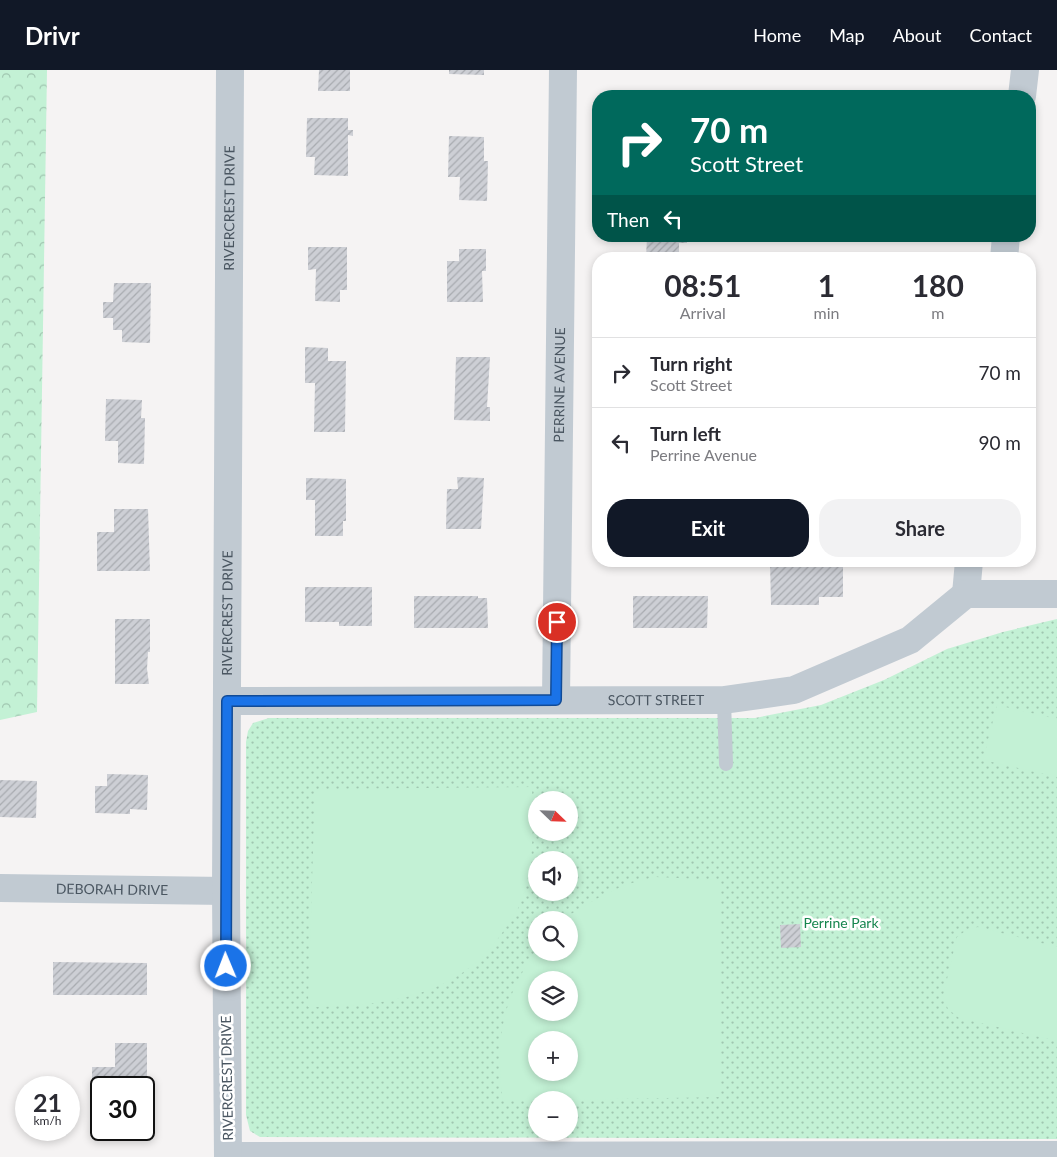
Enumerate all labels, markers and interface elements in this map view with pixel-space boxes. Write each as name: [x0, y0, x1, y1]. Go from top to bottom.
text: Drivr: [25, 21, 80, 50]
text: Home: [753, 24, 801, 46]
text: Map: [829, 24, 865, 46]
text: About: [893, 24, 942, 46]
text: Contact: [970, 24, 1032, 46]
text: 70 m: [690, 108, 768, 150]
icon: right: [607, 110, 672, 175]
street label: RIVERCREST DRIVE: [220, 145, 238, 271]
text: Scott Street: [690, 150, 803, 177]
icon: left: [659, 205, 687, 233]
text: Then: [607, 208, 649, 231]
text: 08:51: [664, 267, 741, 303]
text: 1: [818, 267, 835, 303]
text: 180: [912, 267, 964, 303]
text: Arrival: [680, 303, 726, 322]
text: min: [814, 303, 840, 322]
text: m: [931, 303, 944, 322]
street label: PERRINE AVENUE: [550, 327, 568, 443]
text: Turn right: [650, 352, 732, 375]
icon: right: [607, 359, 635, 387]
text: 70 m: [978, 361, 1021, 384]
text: Scott Street: [650, 375, 732, 394]
text: Turn left: [650, 422, 721, 445]
icon: left: [607, 429, 635, 457]
text: 90 m: [978, 431, 1021, 454]
text: Perrine Avenue: [650, 445, 757, 464]
button: Exit: [607, 499, 809, 557]
button: Share: [819, 499, 1021, 557]
street label: RIVERCREST DRIVE: [218, 550, 236, 676]
pin: [536, 601, 578, 643]
icon: arrive: [543, 608, 571, 636]
street label: SCOTT STREET: [608, 691, 705, 708]
north arrow: [528, 791, 578, 841]
map controls: [528, 791, 578, 1141]
button: sound: [528, 851, 578, 901]
street label: DEBORAH DRIVE: [56, 880, 168, 898]
button: search: [528, 911, 578, 961]
park label: Perrine Park: [803, 914, 879, 931]
position arrow: [199, 939, 251, 991]
button: layers: [528, 971, 578, 1021]
street label: RIVERCREST DRIVE: [217, 1015, 236, 1141]
button: +: [528, 1031, 578, 1081]
speed limit sign: 30: [90, 1076, 155, 1141]
text: 21: [33, 1087, 62, 1117]
button: −: [528, 1091, 578, 1141]
text: km/h: [33, 1113, 62, 1128]

